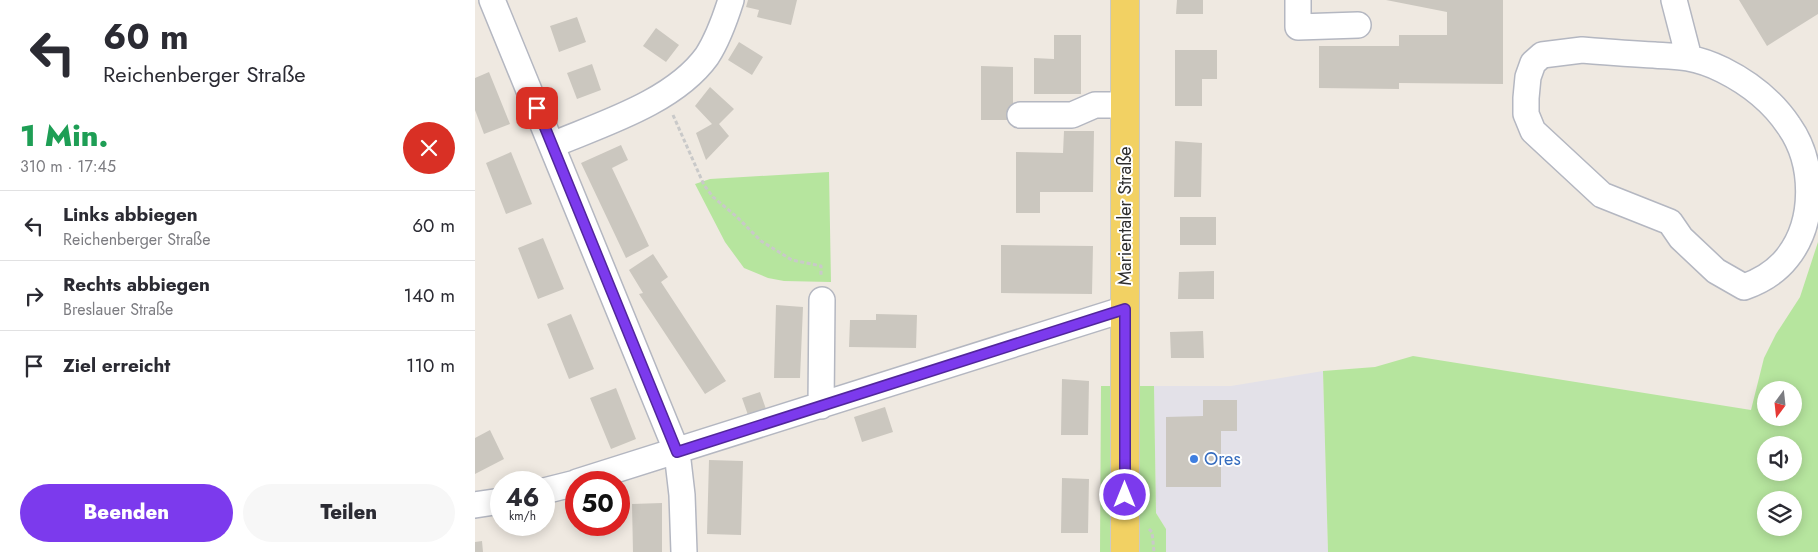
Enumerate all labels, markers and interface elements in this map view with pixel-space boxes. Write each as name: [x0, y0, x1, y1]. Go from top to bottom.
text: 60 m: [103, 12, 189, 62]
icon: left: [20, 20, 85, 85]
text: Reichenberger Straße: [103, 58, 306, 90]
pin: [516, 87, 558, 129]
icon: arrive: [523, 94, 551, 122]
text: 1 Min.: [20, 114, 108, 157]
button: close: [403, 122, 455, 174]
street label: Marientaler Straße: [1112, 146, 1138, 286]
text: 310 m · 17:45: [20, 155, 116, 178]
text: Links abbiegen: [63, 201, 198, 228]
icon: left: [20, 212, 48, 240]
text: 60 m: [412, 212, 455, 239]
text: Reichenberger Straße: [63, 228, 210, 251]
text: Rechts abbiegen: [63, 271, 210, 298]
icon: right: [20, 282, 48, 310]
text: 140 m: [403, 282, 455, 309]
text: Breslauer Straße: [63, 298, 173, 321]
icon: arrive: [20, 352, 48, 380]
text: Ziel erreicht: [63, 352, 170, 379]
text: 110 m: [406, 352, 455, 379]
north arrow: [1757, 381, 1803, 426]
map controls: [1757, 381, 1802, 536]
button: sound: [1757, 436, 1802, 481]
place label: Ores: [1204, 446, 1241, 472]
marker: Ores: [1188, 453, 1200, 465]
position arrow: [1098, 468, 1150, 520]
speed limit sign: 50: [565, 471, 630, 536]
text: 46: [505, 479, 540, 515]
button: Beenden: [20, 484, 233, 542]
button: Teilen: [243, 484, 455, 542]
button: layers: [1757, 491, 1802, 536]
text: km/h: [509, 507, 536, 525]

